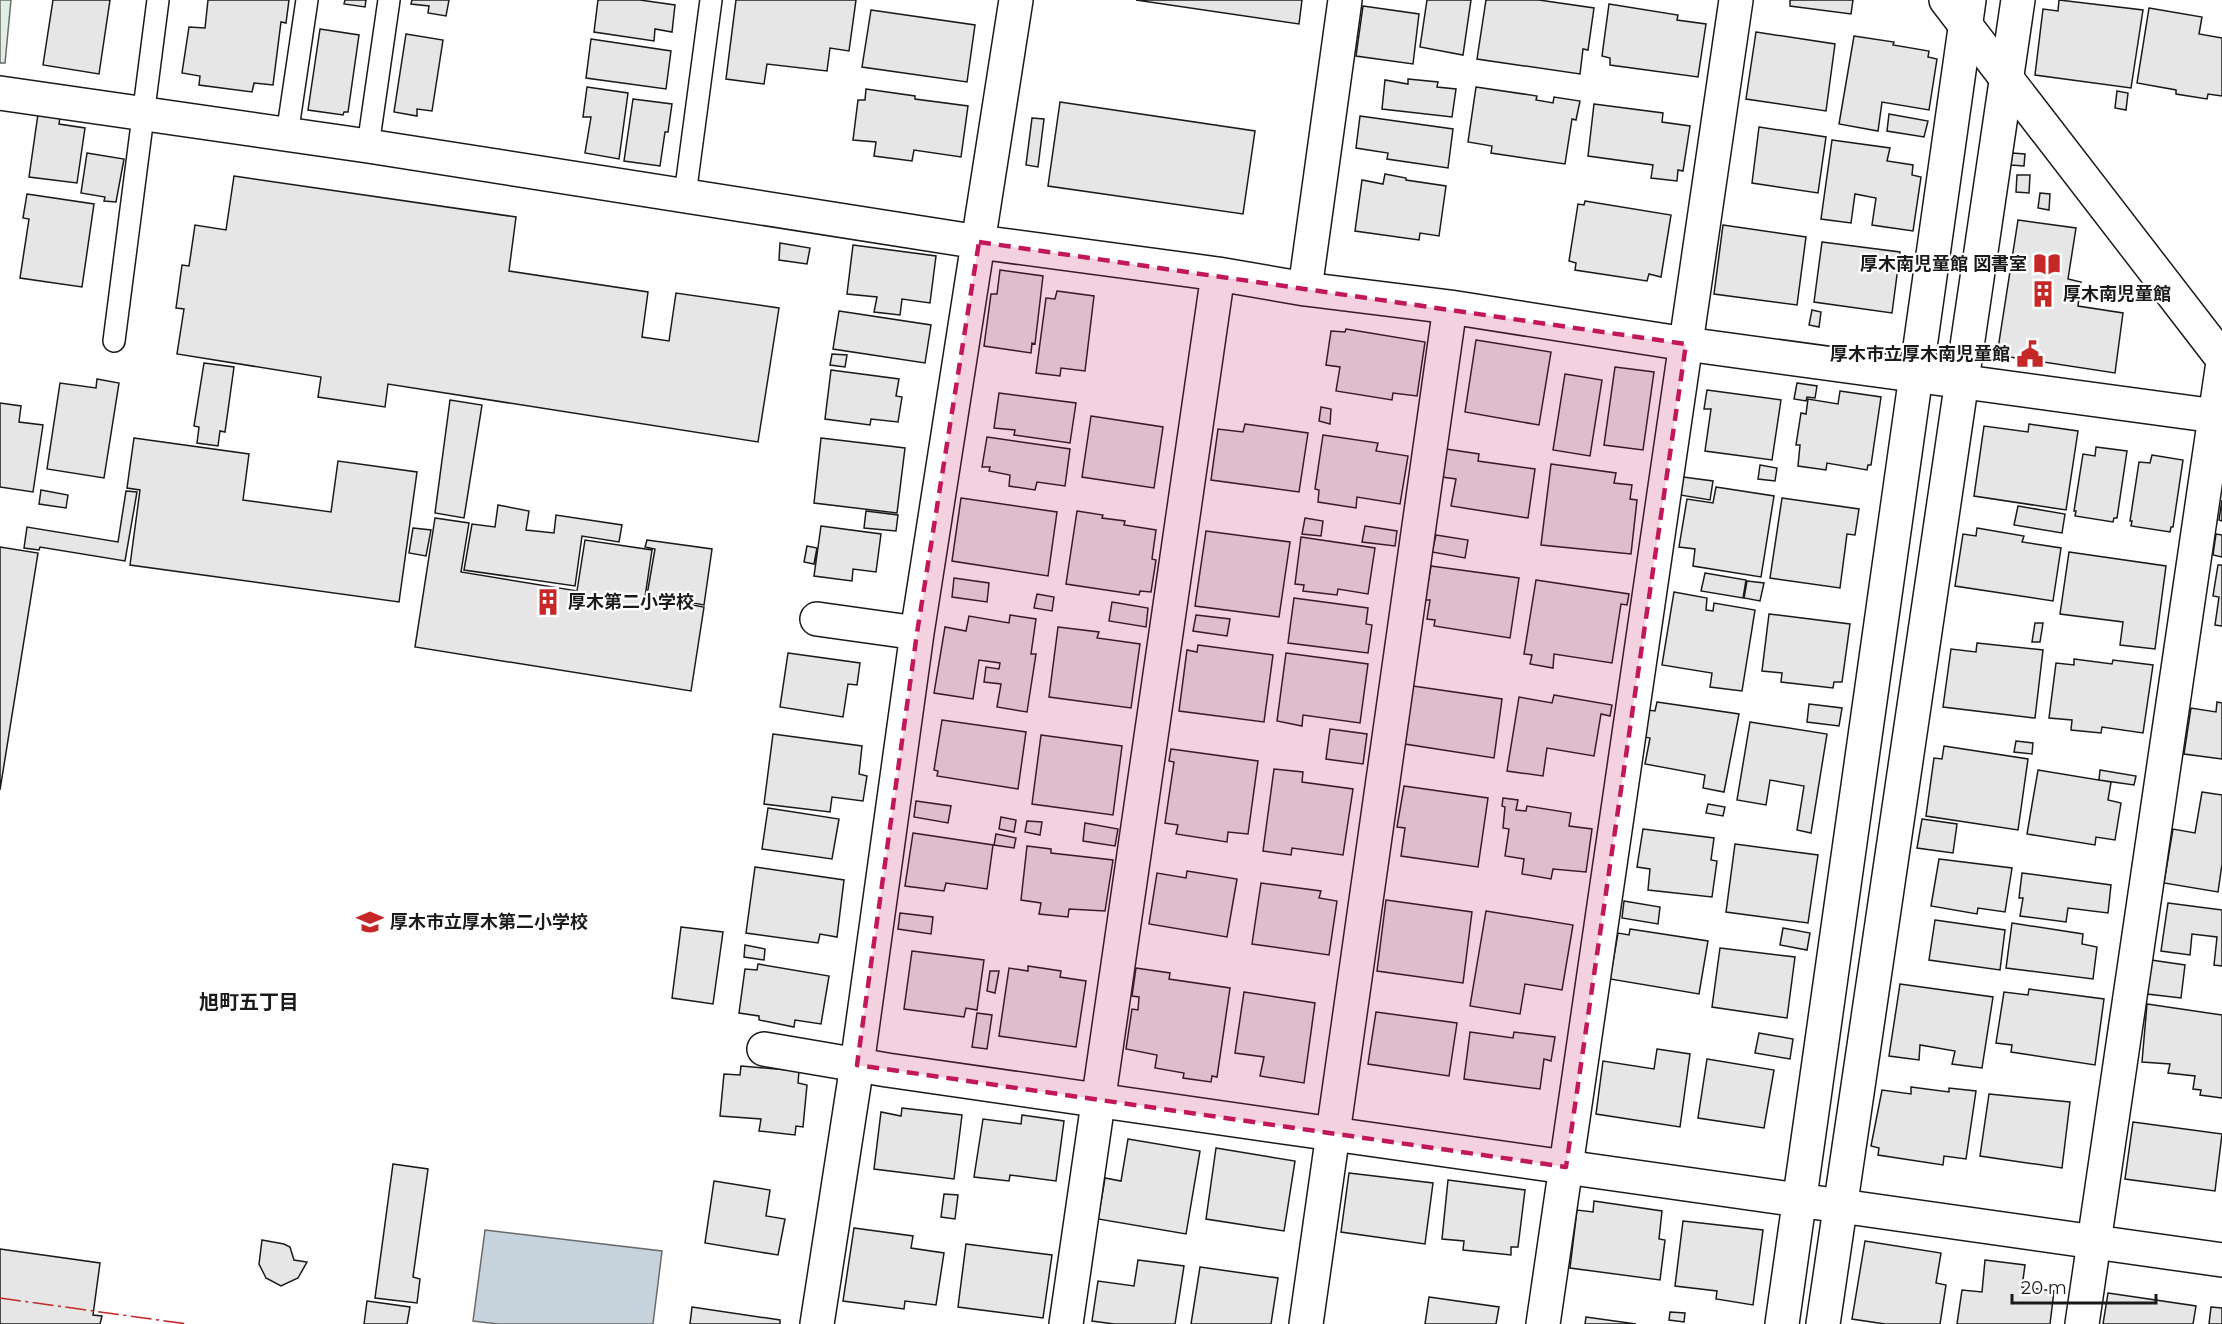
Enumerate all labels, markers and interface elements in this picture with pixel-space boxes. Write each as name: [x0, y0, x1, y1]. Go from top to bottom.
library icon: 厚木南児童館 図書室: [2032, 249, 2062, 279]
place label: 厚木南児童館 図書室: [1860, 253, 2027, 275]
building icon: 厚木南児童館: [2028, 279, 2058, 309]
place label: 厚木南児童館: [2063, 283, 2171, 305]
public building icon: 厚木市立厚木南児童館: [2015, 339, 2045, 369]
place label: 厚木市立厚木南児童館: [1830, 343, 2010, 365]
building icon: 厚木第二小学校: [533, 587, 563, 617]
place label: 厚木第二小学校: [568, 591, 694, 613]
school or university icon: 厚木市立厚木第二小学校: [355, 907, 385, 937]
place label: 厚木市立厚木第二小学校: [390, 911, 588, 933]
district label: 旭町五丁目: [199, 990, 299, 1014]
scale bar: [2012, 1267, 2156, 1305]
text: 20 m: [2021, 1277, 2067, 1299]

